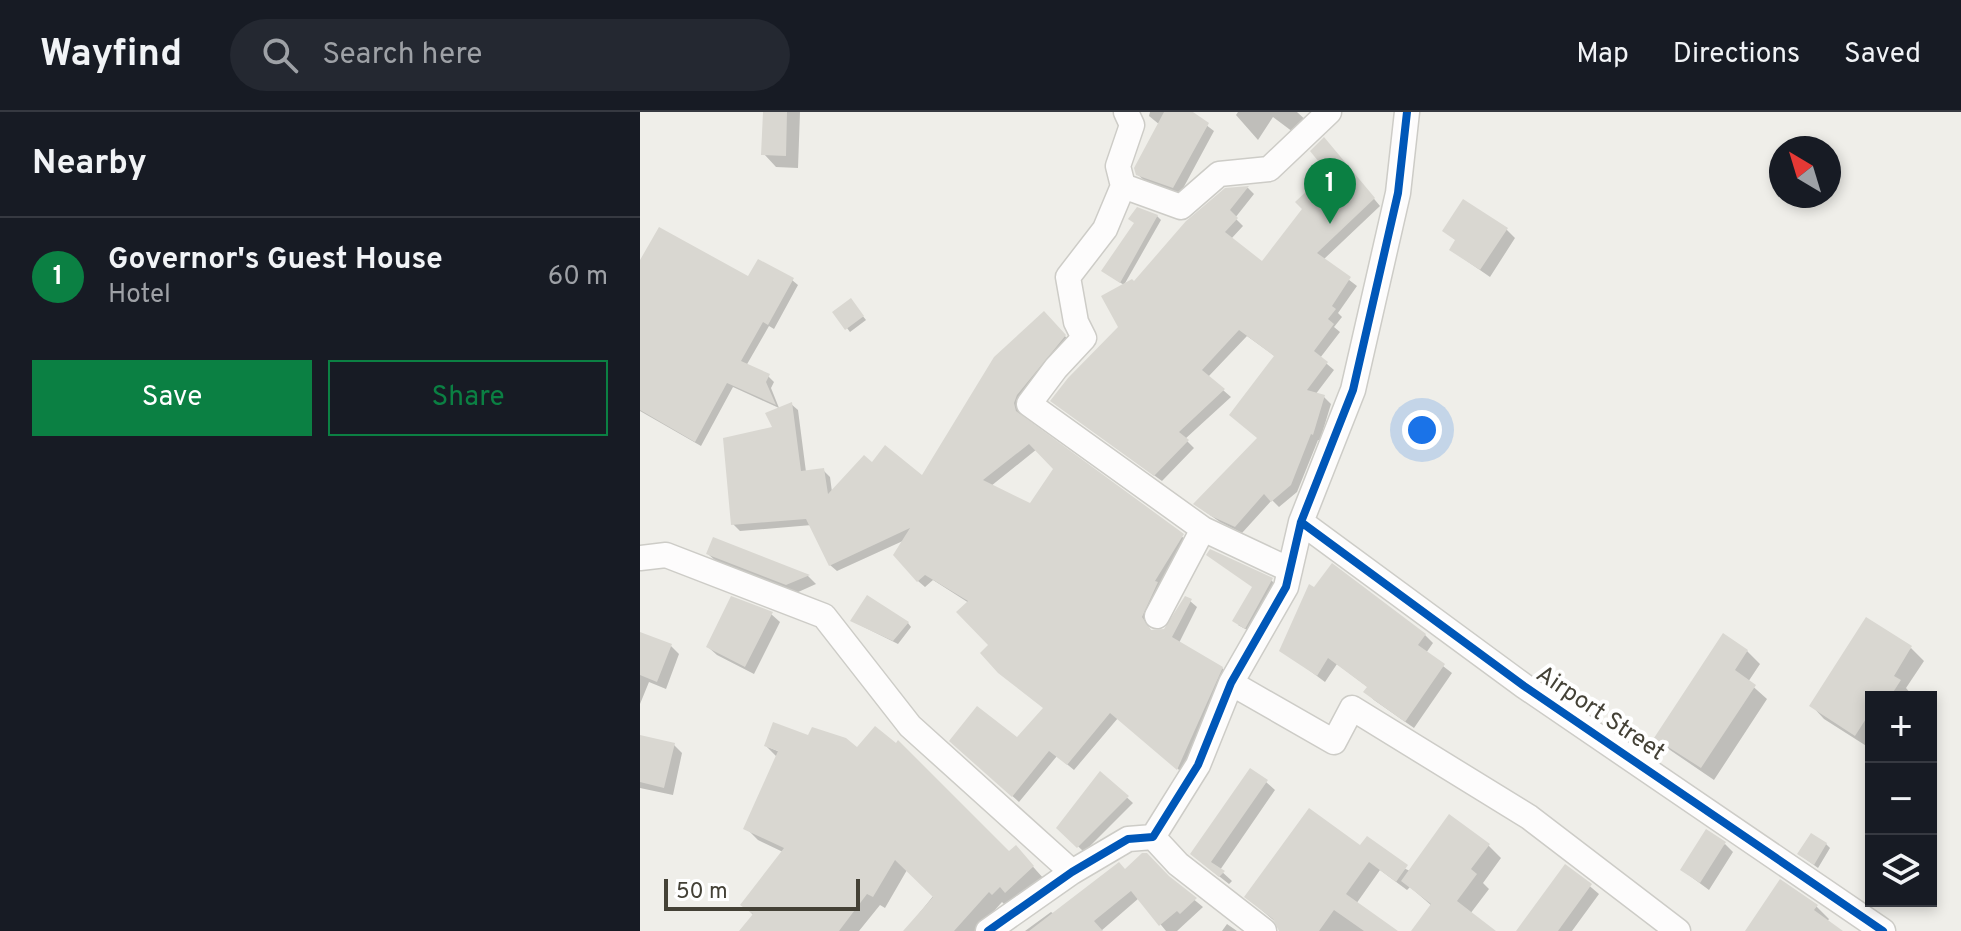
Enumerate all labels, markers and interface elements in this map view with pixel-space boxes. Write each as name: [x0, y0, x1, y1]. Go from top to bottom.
search box: [230, 19, 790, 91]
text: Wayfind: [40, 31, 182, 80]
icon: search: [258, 33, 302, 77]
text: Search here: [322, 37, 482, 74]
text: Map: [1576, 37, 1629, 73]
text: Directions: [1673, 37, 1800, 73]
text: Saved: [1844, 37, 1921, 73]
north arrow: [1769, 136, 1841, 208]
text: Nearby: [32, 143, 147, 186]
pin: 1: [1304, 158, 1356, 224]
text: Governor's Guest House: [108, 242, 443, 279]
text: 1: [53, 261, 63, 294]
text: 60 m: [548, 261, 608, 294]
text: Hotel: [108, 279, 171, 312]
button: Save: [32, 360, 312, 436]
button: Share: [328, 360, 608, 436]
your location: [1402, 410, 1442, 450]
street label: Airport Street: [1530, 660, 1670, 768]
map controls: [1865, 691, 1937, 907]
button: +: [1865, 691, 1937, 763]
button: −: [1865, 763, 1937, 835]
button: layers: [1865, 835, 1937, 907]
scale bar: [664, 875, 860, 911]
text: 50 m: [676, 879, 728, 906]

